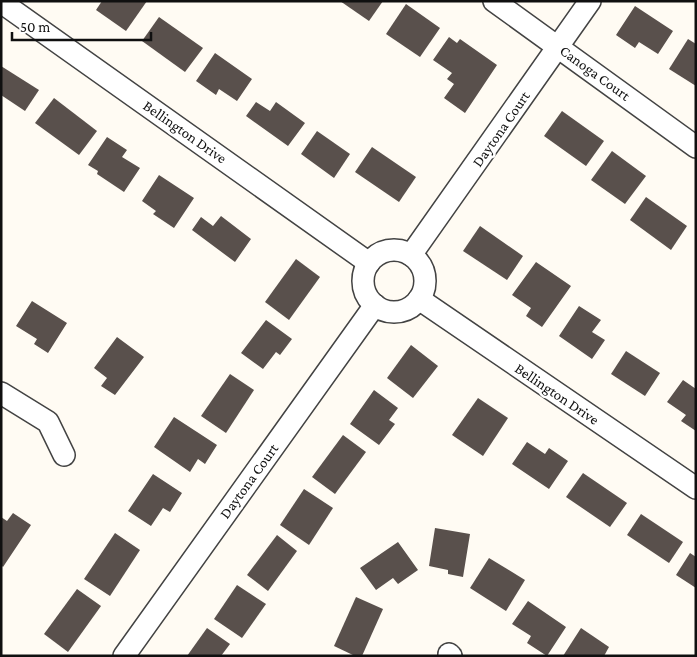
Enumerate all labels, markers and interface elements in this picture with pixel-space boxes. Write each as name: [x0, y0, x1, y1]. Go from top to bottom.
scale bar: [12, 10, 151, 42]
text: 50 m: [20, 19, 50, 35]
street label: Canoga Court: [556, 42, 634, 105]
street label: Daytona Court: [469, 87, 534, 170]
street label: Bellington Drive: [140, 97, 230, 168]
street label: Bellington Drive: [511, 360, 602, 429]
street label: Daytona Court: [217, 440, 283, 522]

